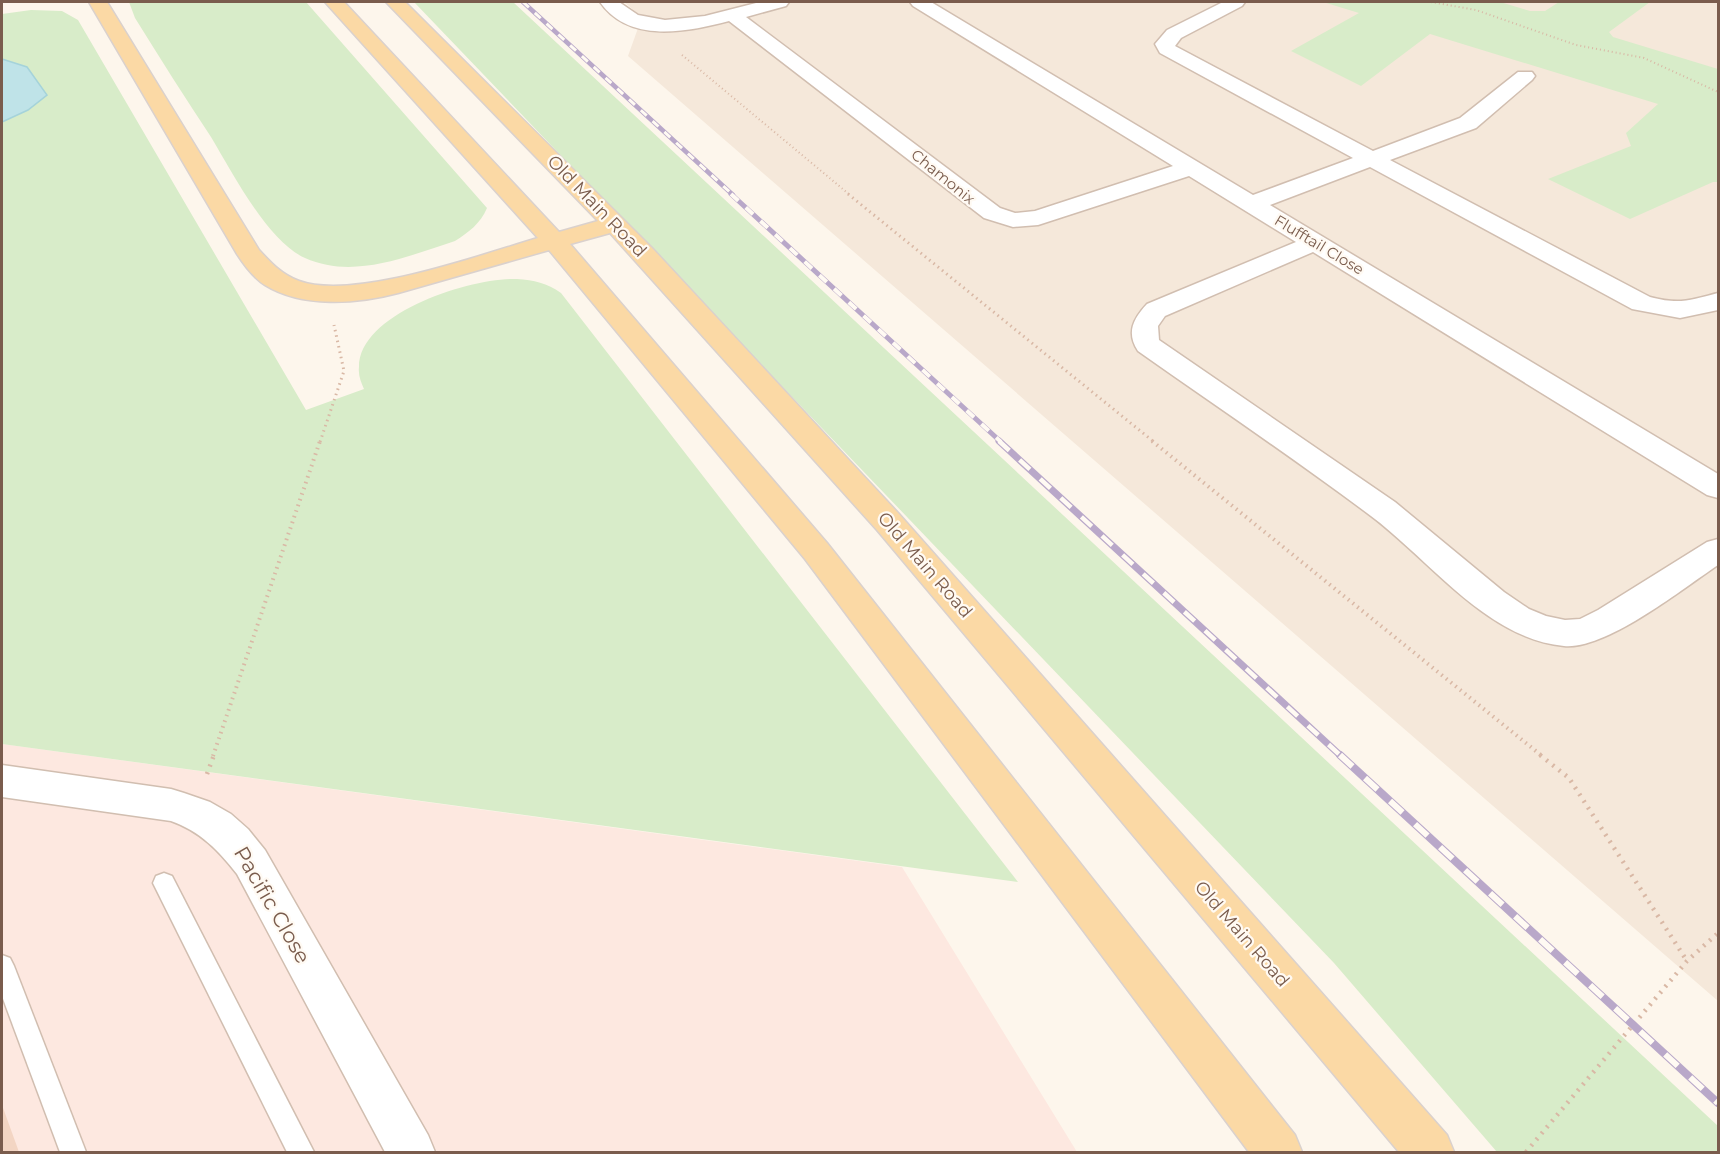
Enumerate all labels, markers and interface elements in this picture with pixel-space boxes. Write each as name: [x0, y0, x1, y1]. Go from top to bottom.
street label: Chamonix: [907, 145, 979, 208]
street label: Old Main Road: [543, 150, 651, 262]
street label: Flufftail Close: [1271, 210, 1367, 279]
street label: Old Main Road: [873, 507, 977, 623]
street label: Pacific Close: [229, 842, 316, 968]
street label: Old Main Road: [1190, 876, 1294, 992]

